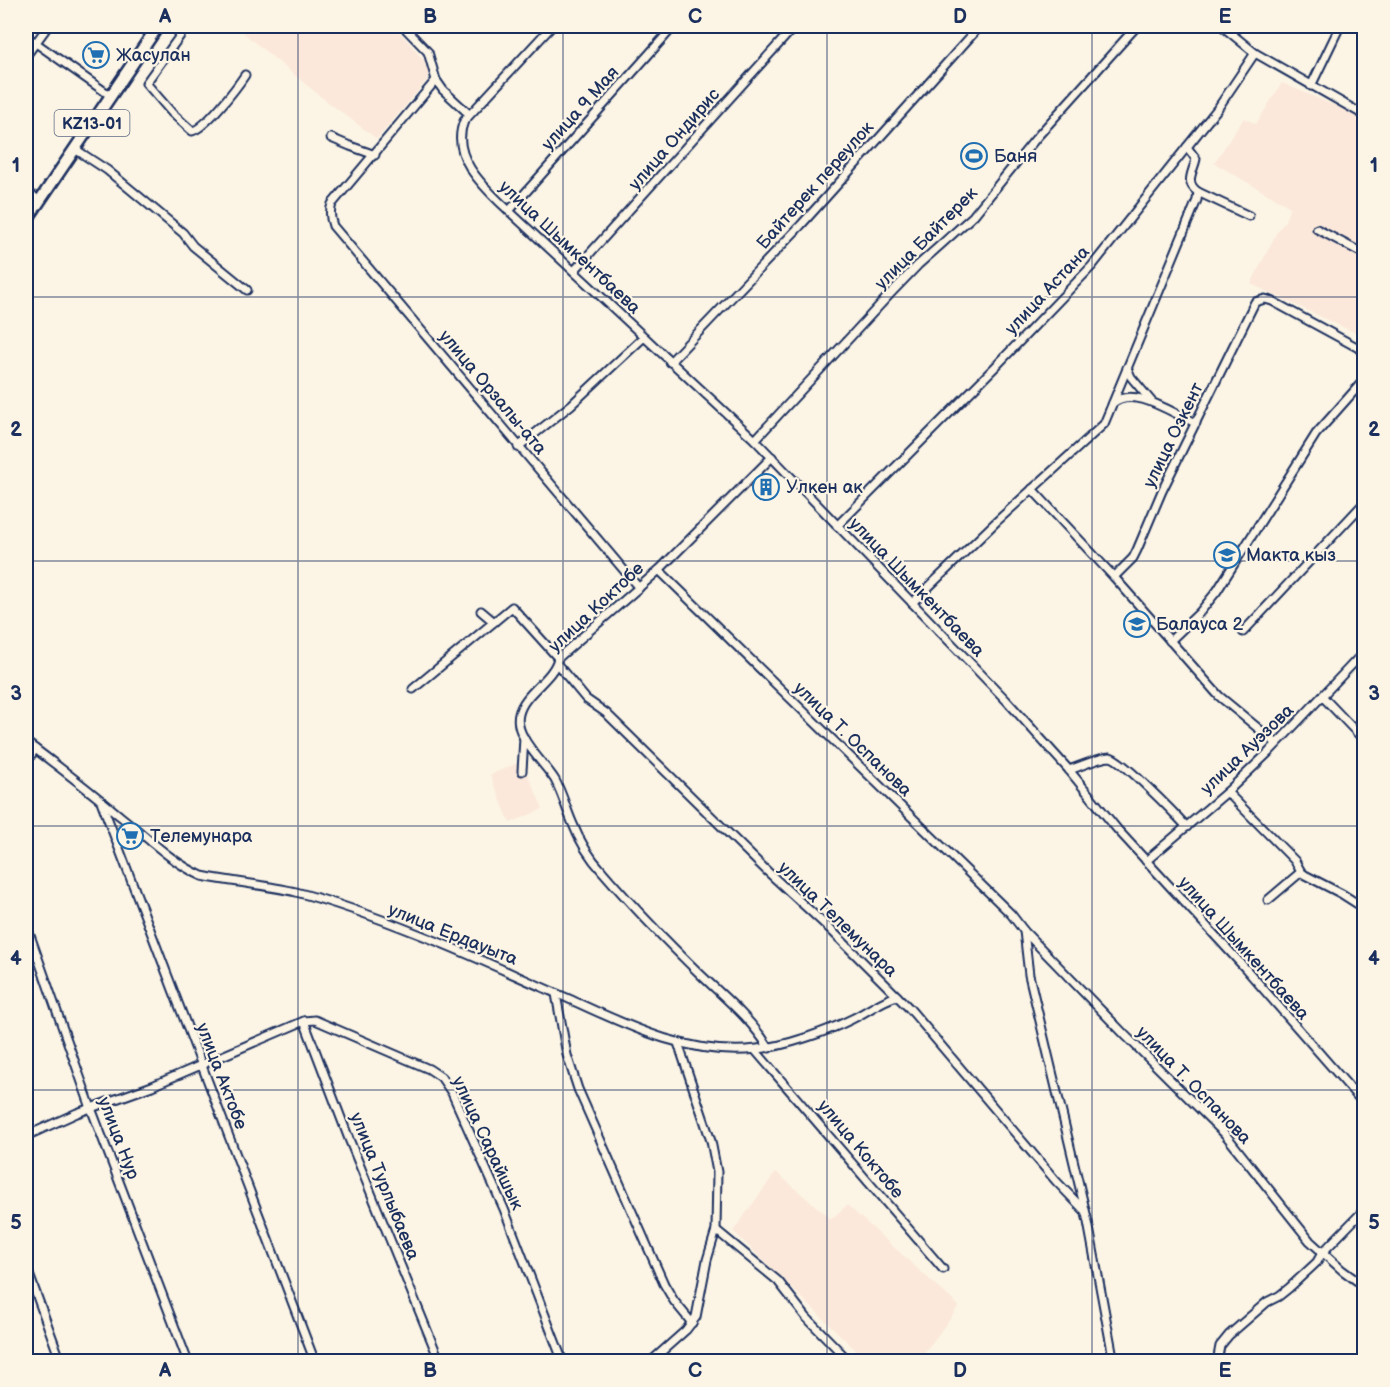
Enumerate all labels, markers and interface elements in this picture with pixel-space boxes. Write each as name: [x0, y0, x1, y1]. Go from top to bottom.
text: A: [158, 5, 172, 29]
text: B: [423, 5, 437, 29]
text: C: [688, 5, 702, 29]
text: D: [953, 5, 967, 29]
text: E: [1219, 5, 1232, 29]
supermarket icon: Жасулан: [81, 40, 111, 70]
place label: Жасулан: [116, 45, 191, 66]
street label: улица 9 Мая: [537, 62, 624, 155]
street label: улица Ондирис: [625, 84, 724, 194]
road number: KZ13-01: [54, 110, 130, 136]
street label: Байтерек переулок: [753, 117, 878, 253]
sports icon: Баня: [959, 141, 989, 171]
place label: Баня: [994, 146, 1037, 167]
text: 1: [12, 154, 20, 178]
text: 1: [1370, 154, 1378, 178]
street label: улица Шымкентбаева: [495, 176, 645, 319]
street label: улица Байтерек: [871, 182, 982, 294]
street label: улица Астана: [1001, 241, 1094, 339]
street label: улица Орзалы-ата: [434, 326, 551, 459]
street label: улица Озкент: [1139, 379, 1208, 491]
text: 2: [10, 418, 22, 442]
text: 2: [1368, 418, 1380, 442]
building icon: Улкен ак: [751, 472, 781, 502]
place label: Улкен ак: [786, 477, 863, 498]
street label: улица Шымкентбаева: [845, 513, 989, 662]
school or university icon: Макта кыз: [1212, 540, 1242, 570]
place label: Макта кыз: [1246, 545, 1336, 566]
street label: улица Коктобе: [544, 558, 648, 657]
school or university icon: Балауса 2: [1122, 609, 1152, 639]
place label: Балауса 2: [1156, 614, 1244, 635]
street label: улица Т. Оспанова: [789, 678, 916, 801]
text: 3: [10, 682, 22, 706]
text: 3: [1368, 682, 1380, 706]
street label: улица Ауэзова: [1196, 700, 1298, 799]
supermarket icon: Телемунара: [115, 821, 145, 851]
place label: Телемунара: [150, 826, 253, 847]
street label: улица Телемунара: [774, 857, 902, 982]
street label: улица Шымкентбаева: [1174, 872, 1314, 1025]
street label: улица Ердауыта: [385, 899, 521, 970]
text: 4: [10, 947, 22, 971]
text: 4: [1368, 947, 1380, 971]
street label: улица Актобе: [192, 1020, 251, 1132]
street label: улица Т. Оспанова: [1132, 1022, 1256, 1149]
street label: улица Сарайшык: [447, 1073, 528, 1214]
street label: улица Нур: [93, 1094, 144, 1182]
street label: улица Коктобе: [813, 1096, 908, 1203]
street label: улица Турлыбаева: [345, 1109, 424, 1263]
text: 5: [10, 1211, 22, 1235]
text: 5: [1368, 1211, 1380, 1235]
text: A: [158, 1359, 172, 1383]
text: B: [423, 1359, 437, 1383]
text: C: [688, 1359, 702, 1383]
text: D: [953, 1359, 967, 1383]
text: E: [1219, 1359, 1232, 1383]

